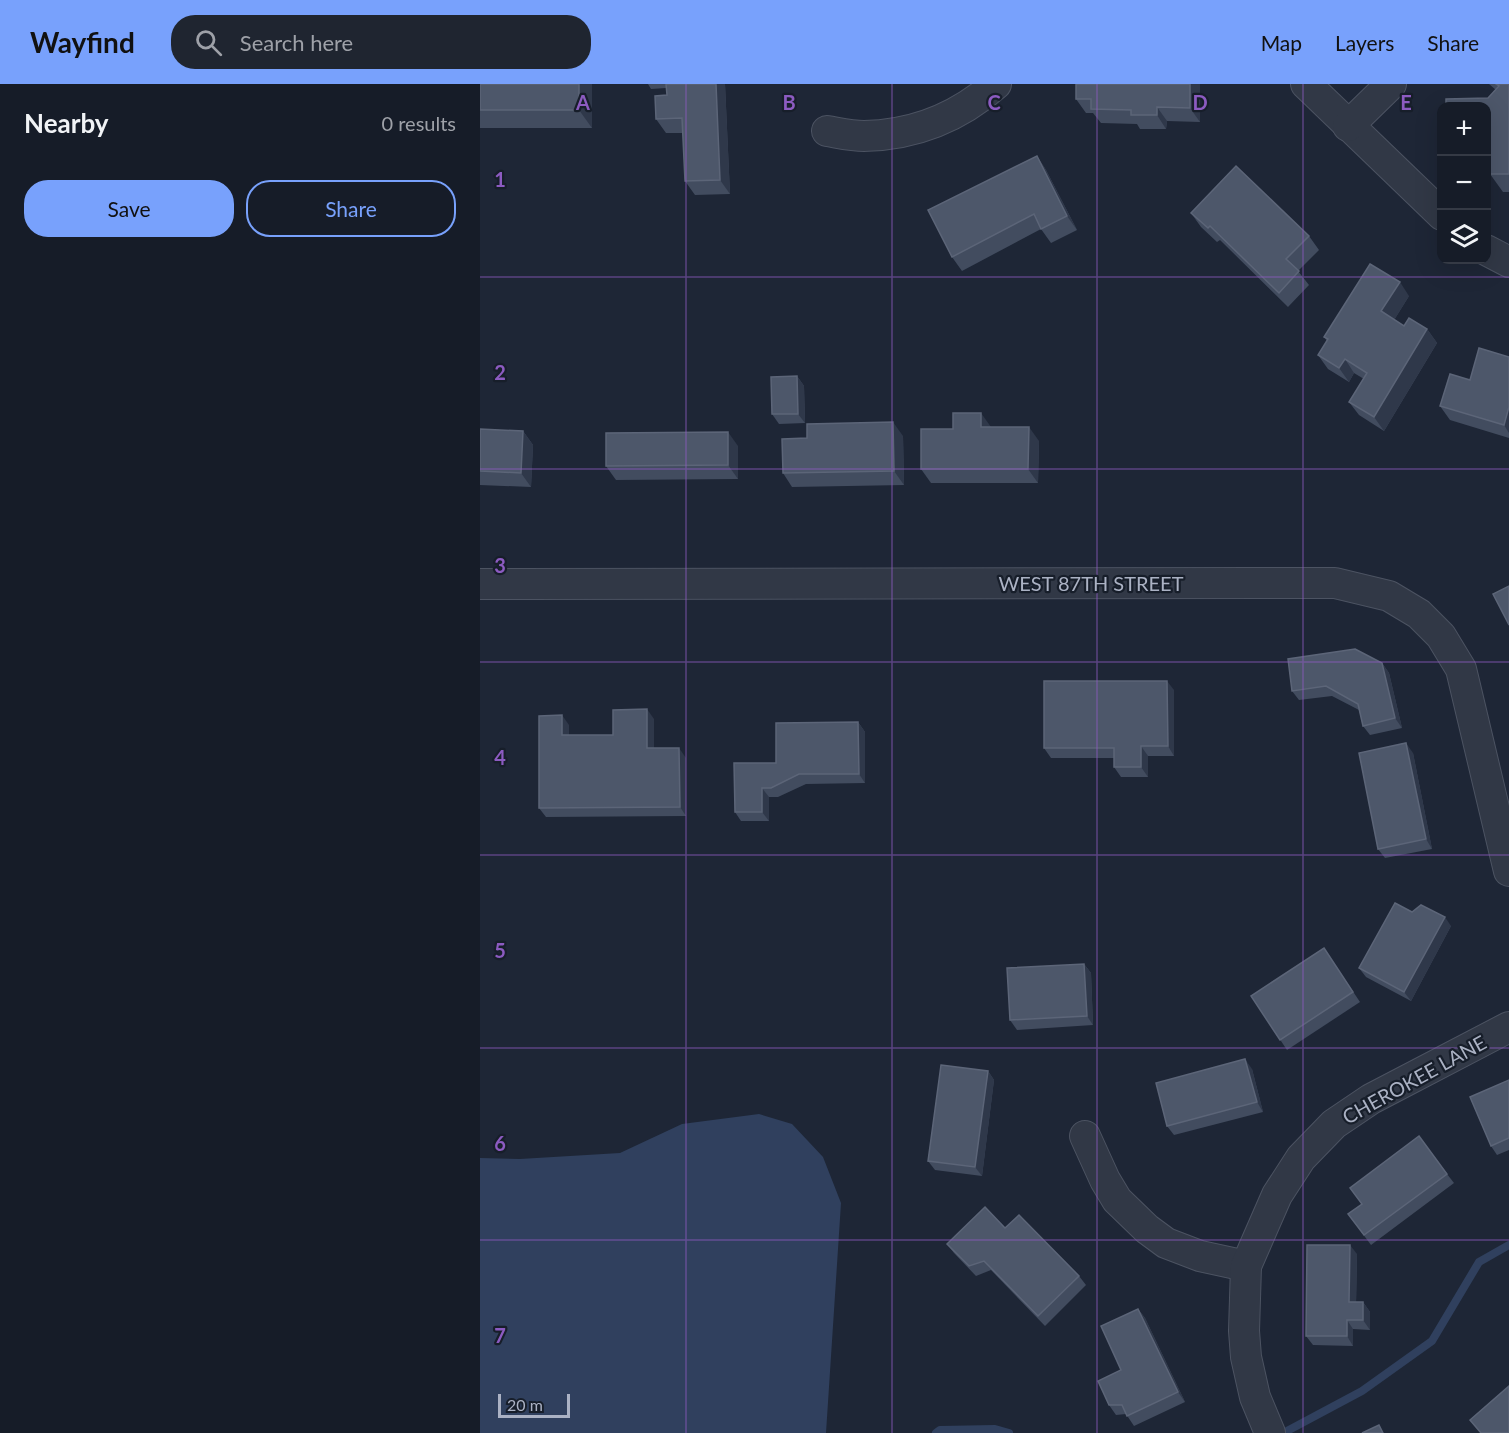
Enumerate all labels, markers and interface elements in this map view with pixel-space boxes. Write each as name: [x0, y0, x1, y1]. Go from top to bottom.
search box: [171, 15, 591, 69]
text: Wayfind: [30, 25, 135, 59]
icon: search: [192, 26, 225, 59]
text: Search here: [240, 29, 353, 56]
text: Map: [1261, 30, 1302, 55]
text: Layers: [1335, 30, 1394, 55]
text: Share: [1427, 30, 1479, 55]
text: A: [575, 90, 590, 114]
text: B: [782, 90, 796, 114]
text: C: [987, 90, 1001, 114]
text: D: [1192, 90, 1208, 114]
text: E: [1400, 90, 1412, 114]
map controls: [1437, 102, 1491, 264]
button: +: [1437, 102, 1491, 156]
text: Nearby: [24, 107, 109, 139]
text: 0 results: [381, 111, 456, 135]
button: −: [1437, 156, 1491, 210]
text: 1: [494, 167, 506, 191]
button: Save: [24, 180, 234, 237]
button: Share: [246, 180, 456, 237]
button: layers: [1437, 210, 1491, 264]
text: 2: [494, 360, 506, 384]
text: 3: [494, 553, 506, 577]
street label: WEST 87TH STREET: [999, 571, 1184, 595]
text: 4: [494, 745, 506, 769]
text: 5: [494, 938, 506, 962]
street label: CHEROKEE LANE: [1338, 1030, 1490, 1128]
text: 6: [494, 1131, 506, 1155]
text: 7: [494, 1323, 506, 1347]
scale bar: [498, 1391, 570, 1418]
text: 20 m: [507, 1395, 543, 1414]

